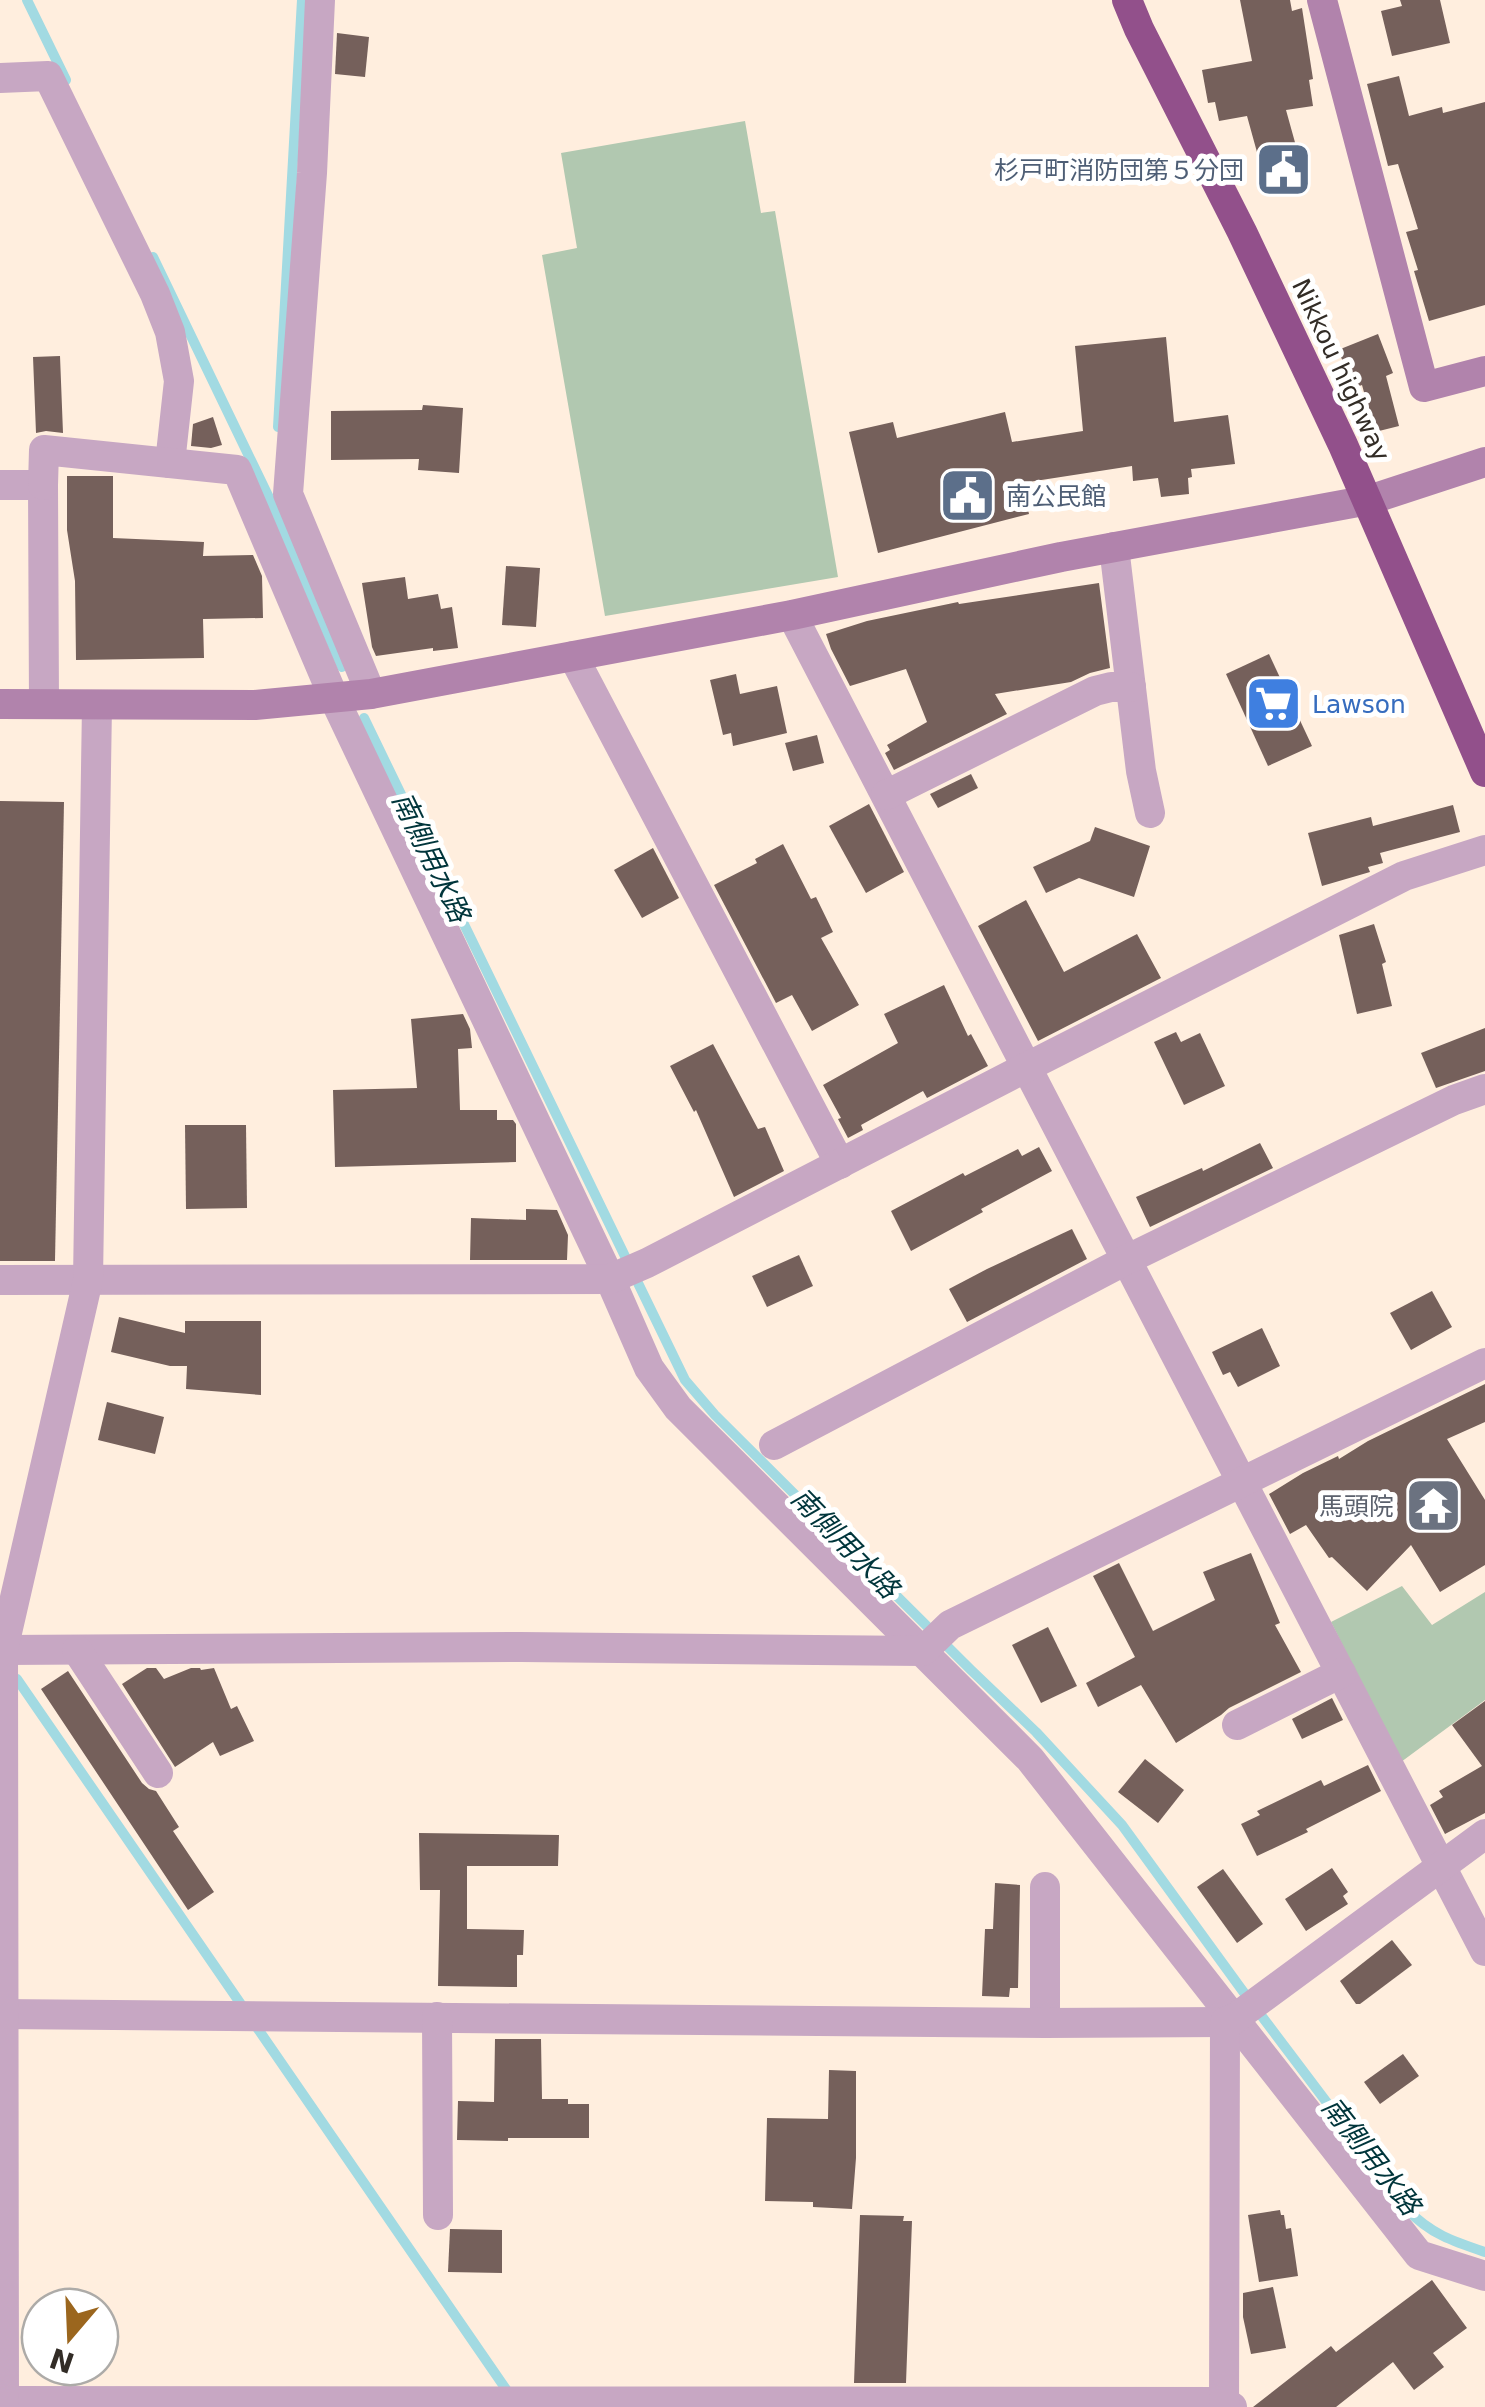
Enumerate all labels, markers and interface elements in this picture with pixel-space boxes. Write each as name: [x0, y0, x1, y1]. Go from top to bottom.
public building icon: 杉戸町消防団第５分団: [1253, 140, 1313, 200]
place label: 杉戸町消防団第５分団: [994, 156, 1244, 185]
street label: Nikkou highway: [1286, 274, 1396, 466]
public building icon: 南公民館: [937, 466, 997, 526]
place label: 南公民館: [1006, 482, 1106, 511]
supermarket icon: Lawson: [1243, 674, 1303, 734]
place label: Lawson: [1312, 690, 1406, 719]
water label: 南側用水路: [385, 787, 477, 929]
temple icon: 馬頭院: [1403, 1476, 1463, 1536]
water label: 南側用水路: [784, 1481, 907, 1606]
place label: 馬頭院: [1319, 1492, 1394, 1521]
water label: 南側用水路: [1315, 2091, 1428, 2223]
north arrow: [20, 2287, 120, 2387]
text: N: [46, 2341, 78, 2380]

